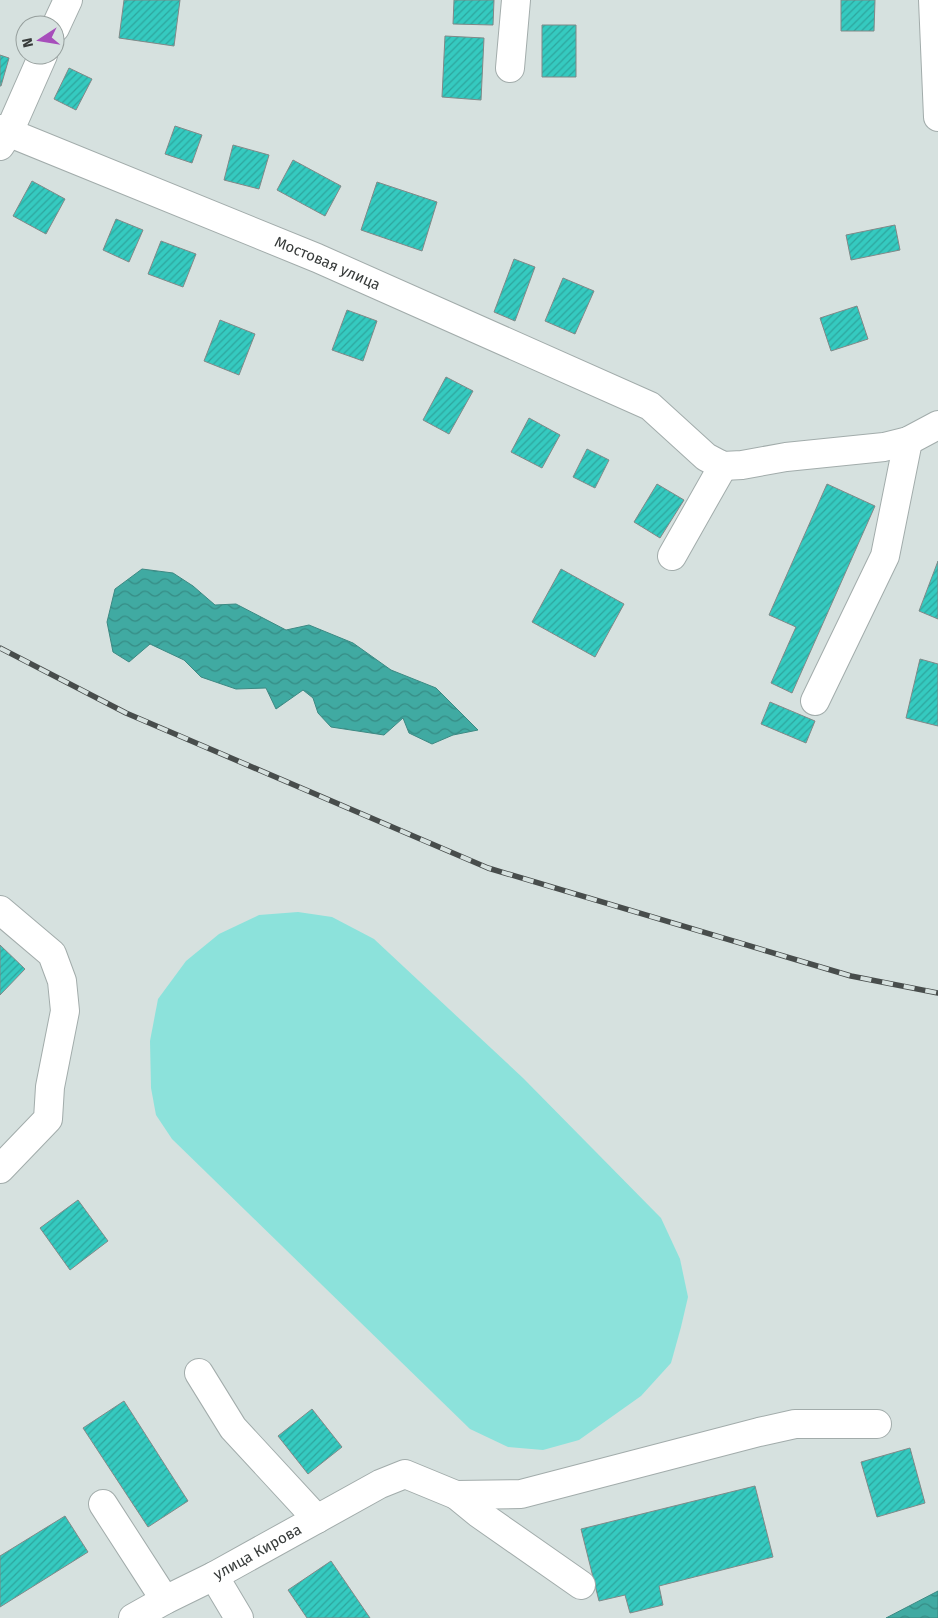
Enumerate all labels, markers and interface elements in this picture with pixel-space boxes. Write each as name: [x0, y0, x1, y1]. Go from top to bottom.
north arrow: [15, 15, 65, 65]
text: N: [18, 36, 37, 49]
street label: Мостовая улица: [272, 233, 383, 294]
street label: улица Кирова: [210, 1520, 305, 1583]

